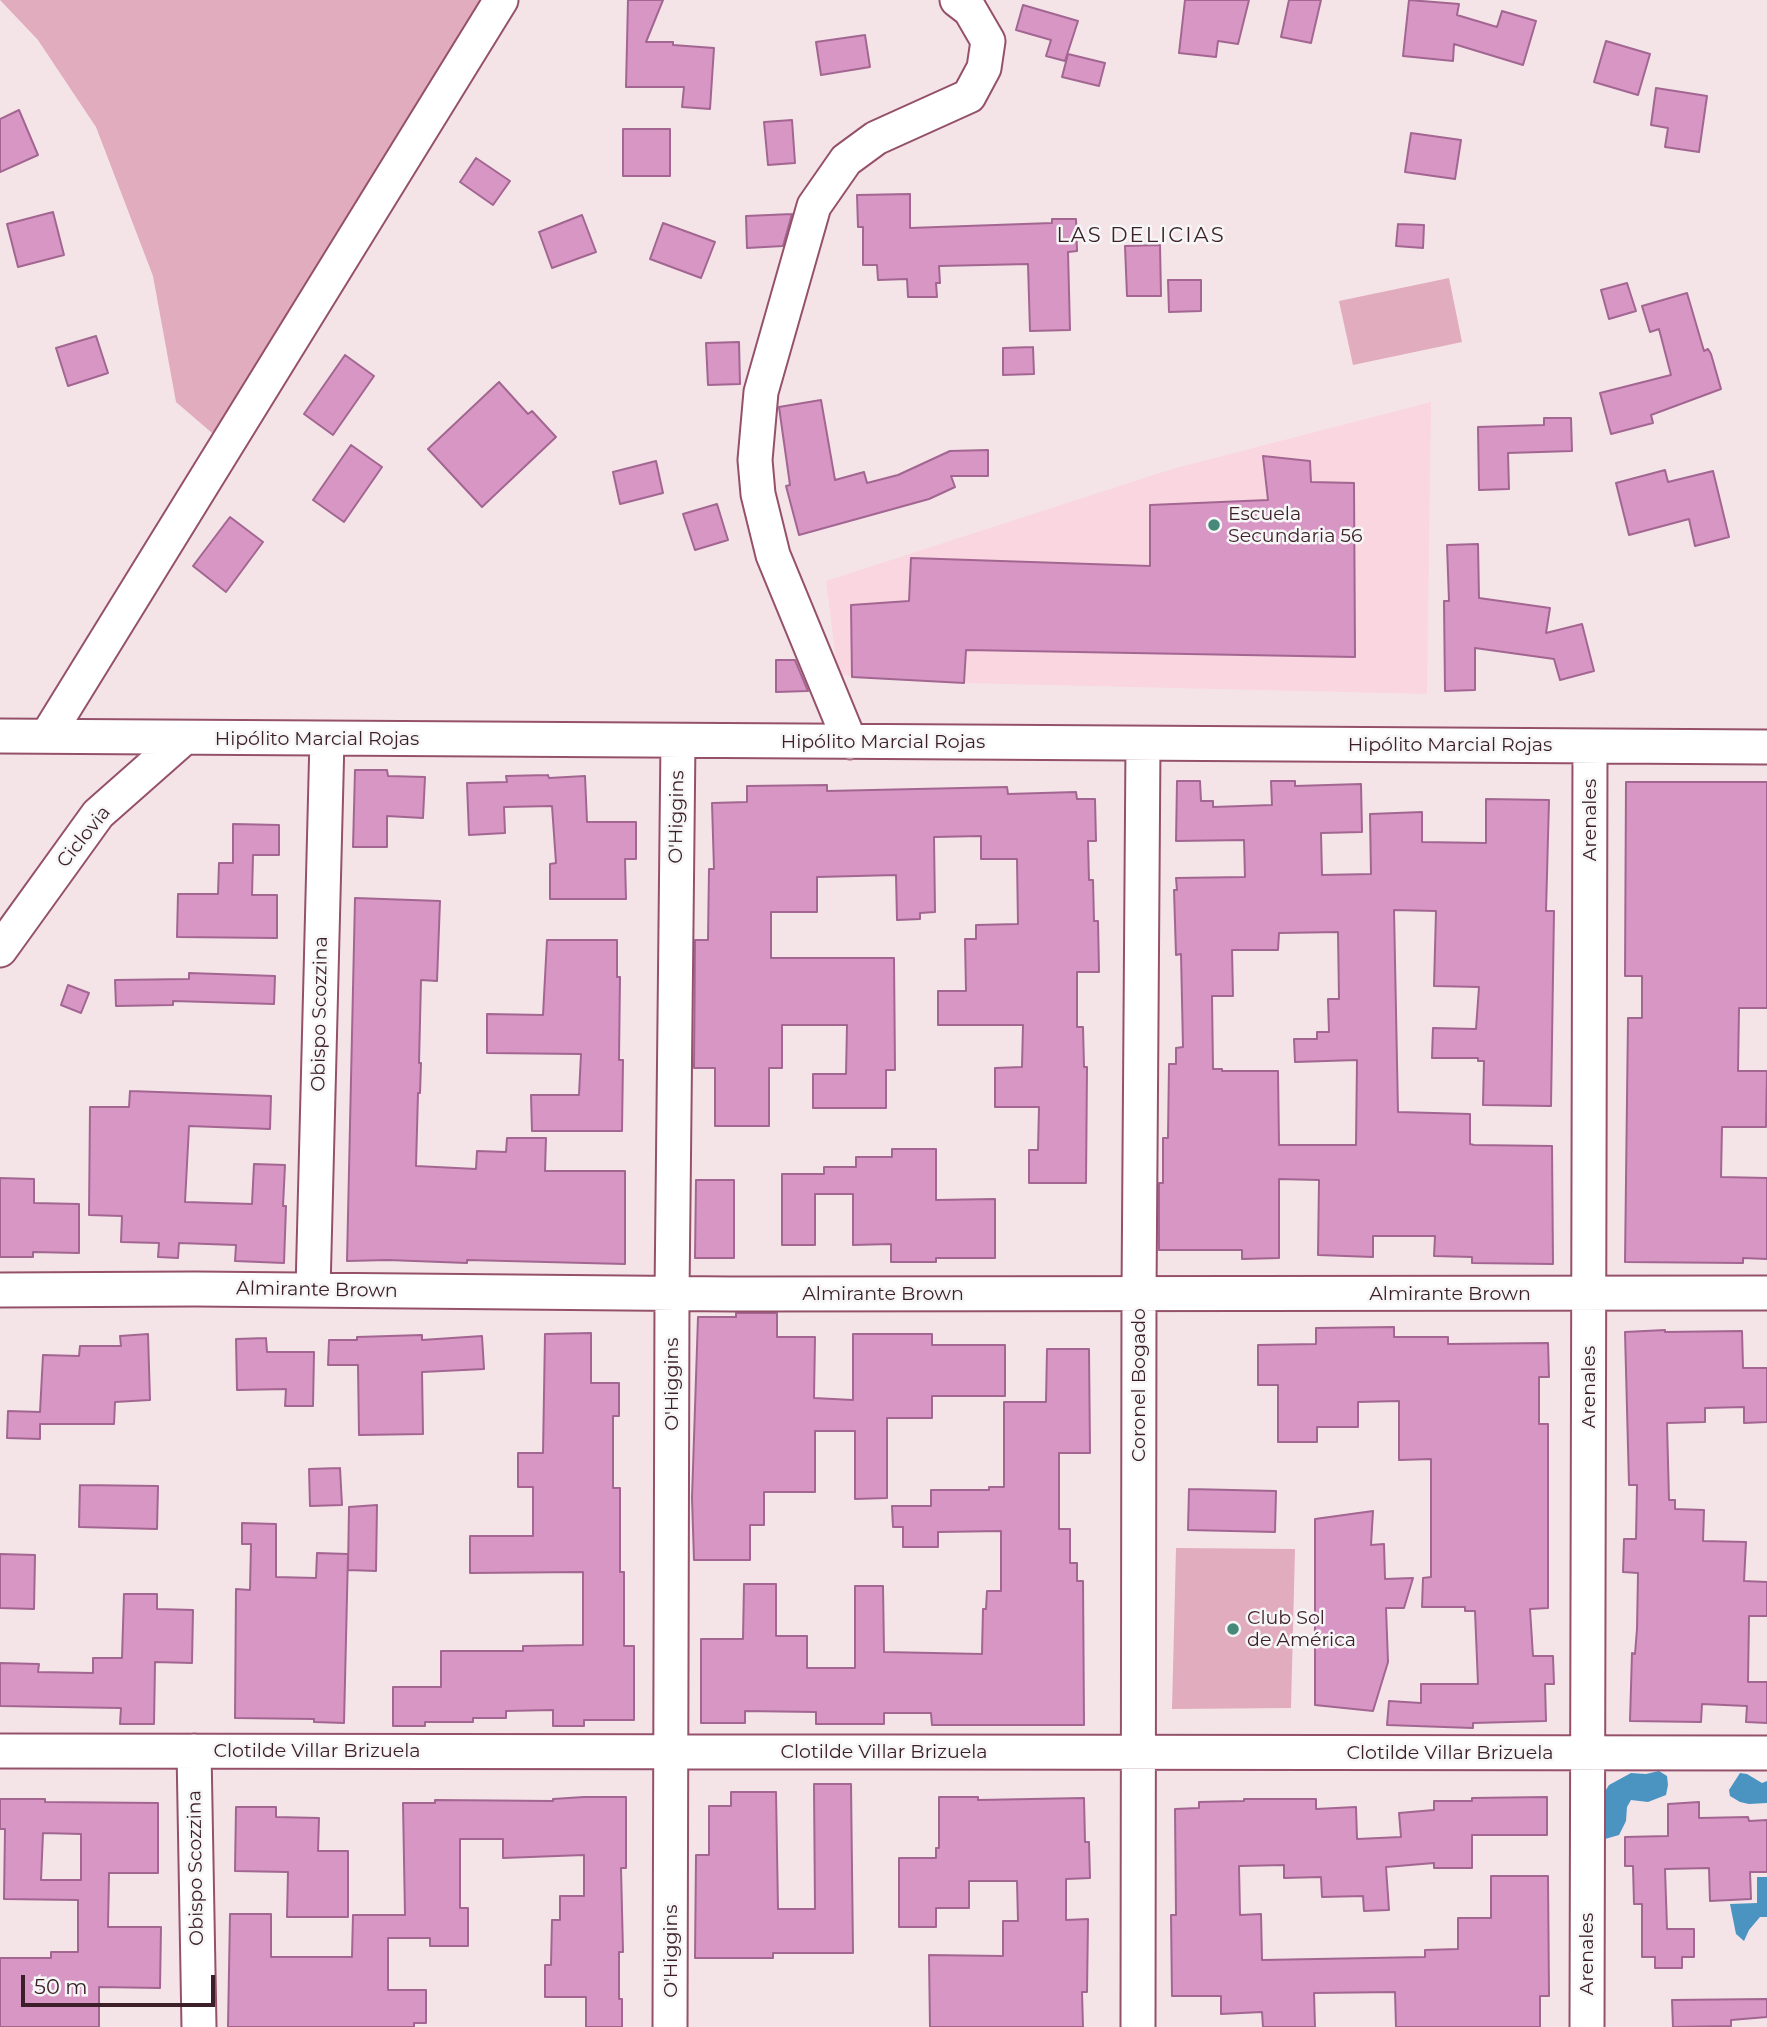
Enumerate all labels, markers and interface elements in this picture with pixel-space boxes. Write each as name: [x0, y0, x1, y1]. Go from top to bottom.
district label: LAS DELICIAS: [1058, 223, 1224, 249]
place label: Escuela Secundaria 56: [1228, 503, 1363, 547]
marker: Escuela Secundaria 56: [1206, 517, 1222, 533]
street label: Hipólito Marcial Rojas: [215, 728, 419, 750]
street label: Hipólito Marcial Rojas: [781, 731, 985, 753]
street label: Hipólito Marcial Rojas: [1348, 734, 1552, 756]
street label: O'Higgins: [665, 770, 689, 864]
street label: Arenales: [1579, 779, 1601, 861]
street label: Ciclovia: [52, 802, 116, 872]
street label: Obispo Scozzina: [307, 936, 333, 1092]
street label: Almirante Brown: [236, 1277, 398, 1303]
street label: Almirante Brown: [802, 1283, 964, 1305]
street label: Almirante Brown: [1369, 1283, 1531, 1305]
street label: Coronel Bogado: [1128, 1308, 1150, 1462]
street label: O'Higgins: [661, 1337, 683, 1431]
street label: Arenales: [1578, 1346, 1600, 1428]
place label: Club Sol de América: [1247, 1607, 1356, 1651]
marker: Club Sol de América: [1225, 1621, 1241, 1637]
street label: Clotilde Villar Brizuela: [213, 1740, 421, 1762]
street label: Clotilde Villar Brizuela: [780, 1741, 988, 1763]
street label: Clotilde Villar Brizuela: [1346, 1742, 1554, 1764]
street label: Obispo Scozzina: [183, 1790, 209, 1946]
street label: O'Higgins: [660, 1904, 682, 1998]
street label: Arenales: [1576, 1913, 1598, 1995]
scale bar: [24, 1960, 219, 2004]
text: 50 m: [34, 1974, 88, 1999]

